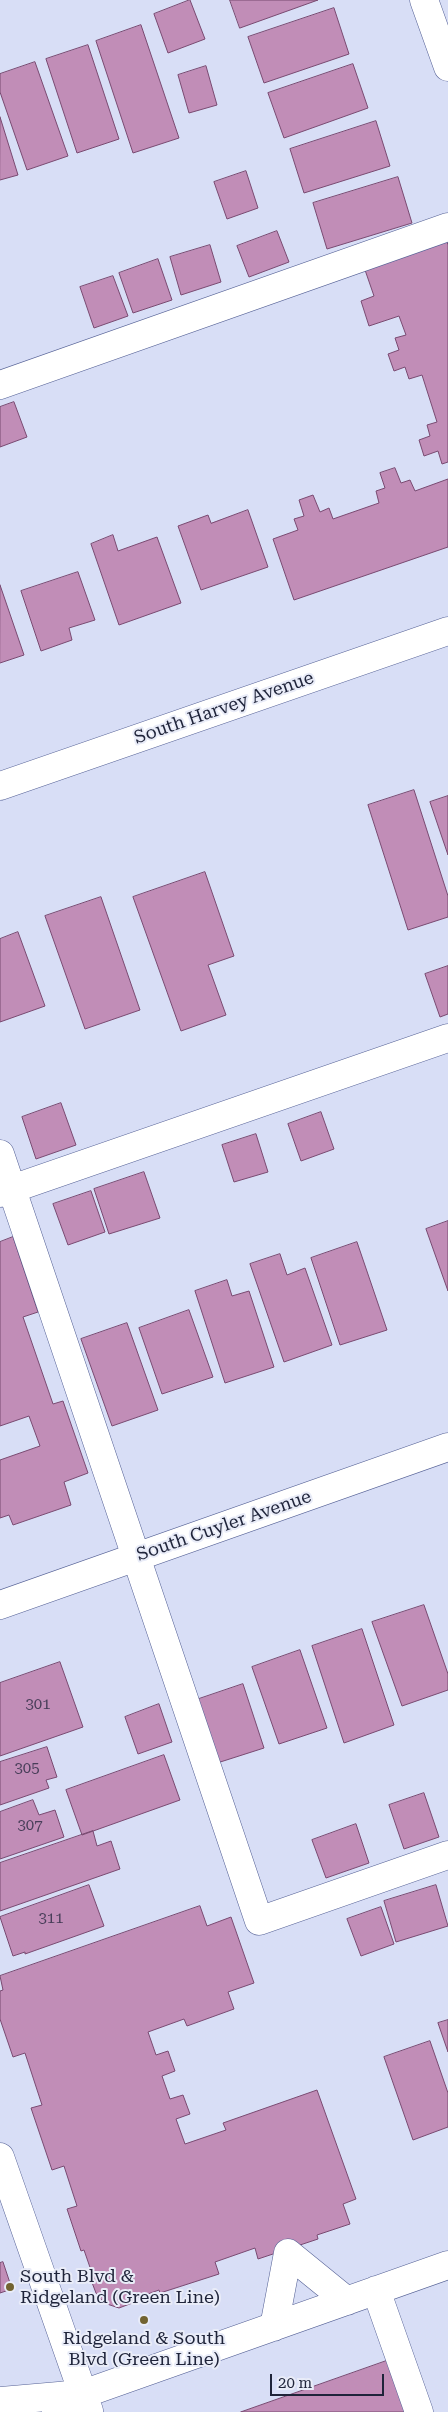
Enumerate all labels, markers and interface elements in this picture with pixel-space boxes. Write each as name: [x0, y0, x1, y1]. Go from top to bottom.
street label: South Harvey Avenue: [131, 667, 317, 749]
street label: South Cuyler Avenue: [134, 1486, 314, 1566]
house number: 301: [25, 1696, 51, 1714]
house number: 305: [14, 1760, 40, 1778]
house number: 307: [17, 1817, 43, 1835]
house number: 311: [38, 1910, 64, 1928]
place label: South Blvd & Ridgeland (Green Line): [20, 2266, 220, 2308]
marker: South Blvd & Ridgeland (Green Line): [4, 2281, 16, 2293]
marker: Ridgeland & South Blvd (Green Line): [138, 2314, 150, 2326]
place label: Ridgeland & South Blvd (Green Line): [63, 2328, 225, 2370]
scale bar: [273, 2364, 387, 2396]
text: 20 m: [278, 2374, 312, 2392]

